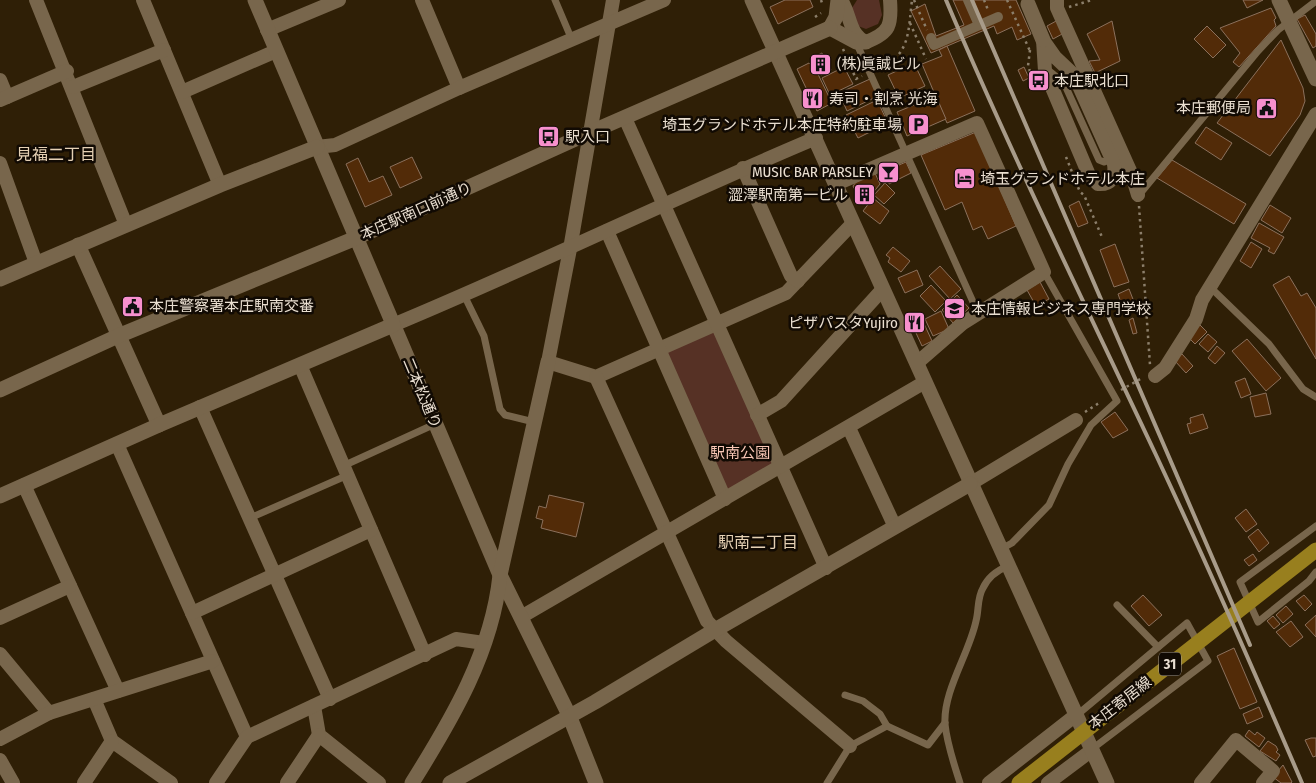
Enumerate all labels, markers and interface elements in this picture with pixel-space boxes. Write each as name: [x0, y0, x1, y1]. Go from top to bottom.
building icon: (株)眞誠ビル: [809, 52, 833, 76]
place label: (株)眞誠ビル: [837, 55, 921, 73]
bus stop icon: 本庄駅北口: [1026, 69, 1050, 93]
place label: 本庄駅北口: [1054, 72, 1129, 90]
restaurant icon: 寿司・割烹 光海: [801, 87, 825, 111]
place label: 寿司・割烹 光海: [829, 90, 938, 108]
public building icon: 本庄郵便局: [1255, 96, 1279, 120]
place label: 本庄郵便局: [1176, 99, 1251, 117]
parking icon: 埼玉グランドホテル本庄特約駐車場: [906, 113, 930, 137]
place label: 埼玉グランドホテル本庄特約駐車場: [662, 116, 902, 134]
bus stop icon: 駅入口: [537, 125, 561, 149]
place label: 駅入口: [565, 128, 610, 146]
district label: 見福二丁目: [16, 145, 96, 164]
bar icon: MUSIC BAR PARSLEY: [877, 160, 901, 184]
place label: MUSIC BAR PARSLEY: [752, 163, 874, 181]
hotel icon: 埼玉グランドホテル本庄: [952, 167, 976, 191]
place label: 埼玉グランドホテル本庄: [980, 170, 1145, 188]
street label: 本庄駅南口前通り: [358, 178, 474, 244]
building icon: 澀澤駅南第一ビル: [852, 183, 876, 207]
place label: 澀澤駅南第一ビル: [728, 186, 848, 204]
public building icon: 本庄警察署本庄駅南交番: [121, 294, 145, 318]
place label: 本庄警察署本庄駅南交番: [149, 297, 314, 315]
school or university icon: 本庄情報ビジネス専門学校: [943, 297, 967, 321]
place label: 本庄情報ビジネス専門学校: [971, 300, 1151, 318]
restaurant icon: ピザパスタYujiro: [902, 311, 926, 335]
place label: ピザパスタYujiro: [788, 314, 898, 332]
street label: 二本松通り: [399, 355, 445, 431]
park label: 駅南公園: [710, 444, 770, 462]
district label: 駅南二丁目: [718, 533, 798, 552]
road number: 31: [1159, 652, 1181, 676]
street label: 本庄寄居線: [1085, 673, 1155, 733]

